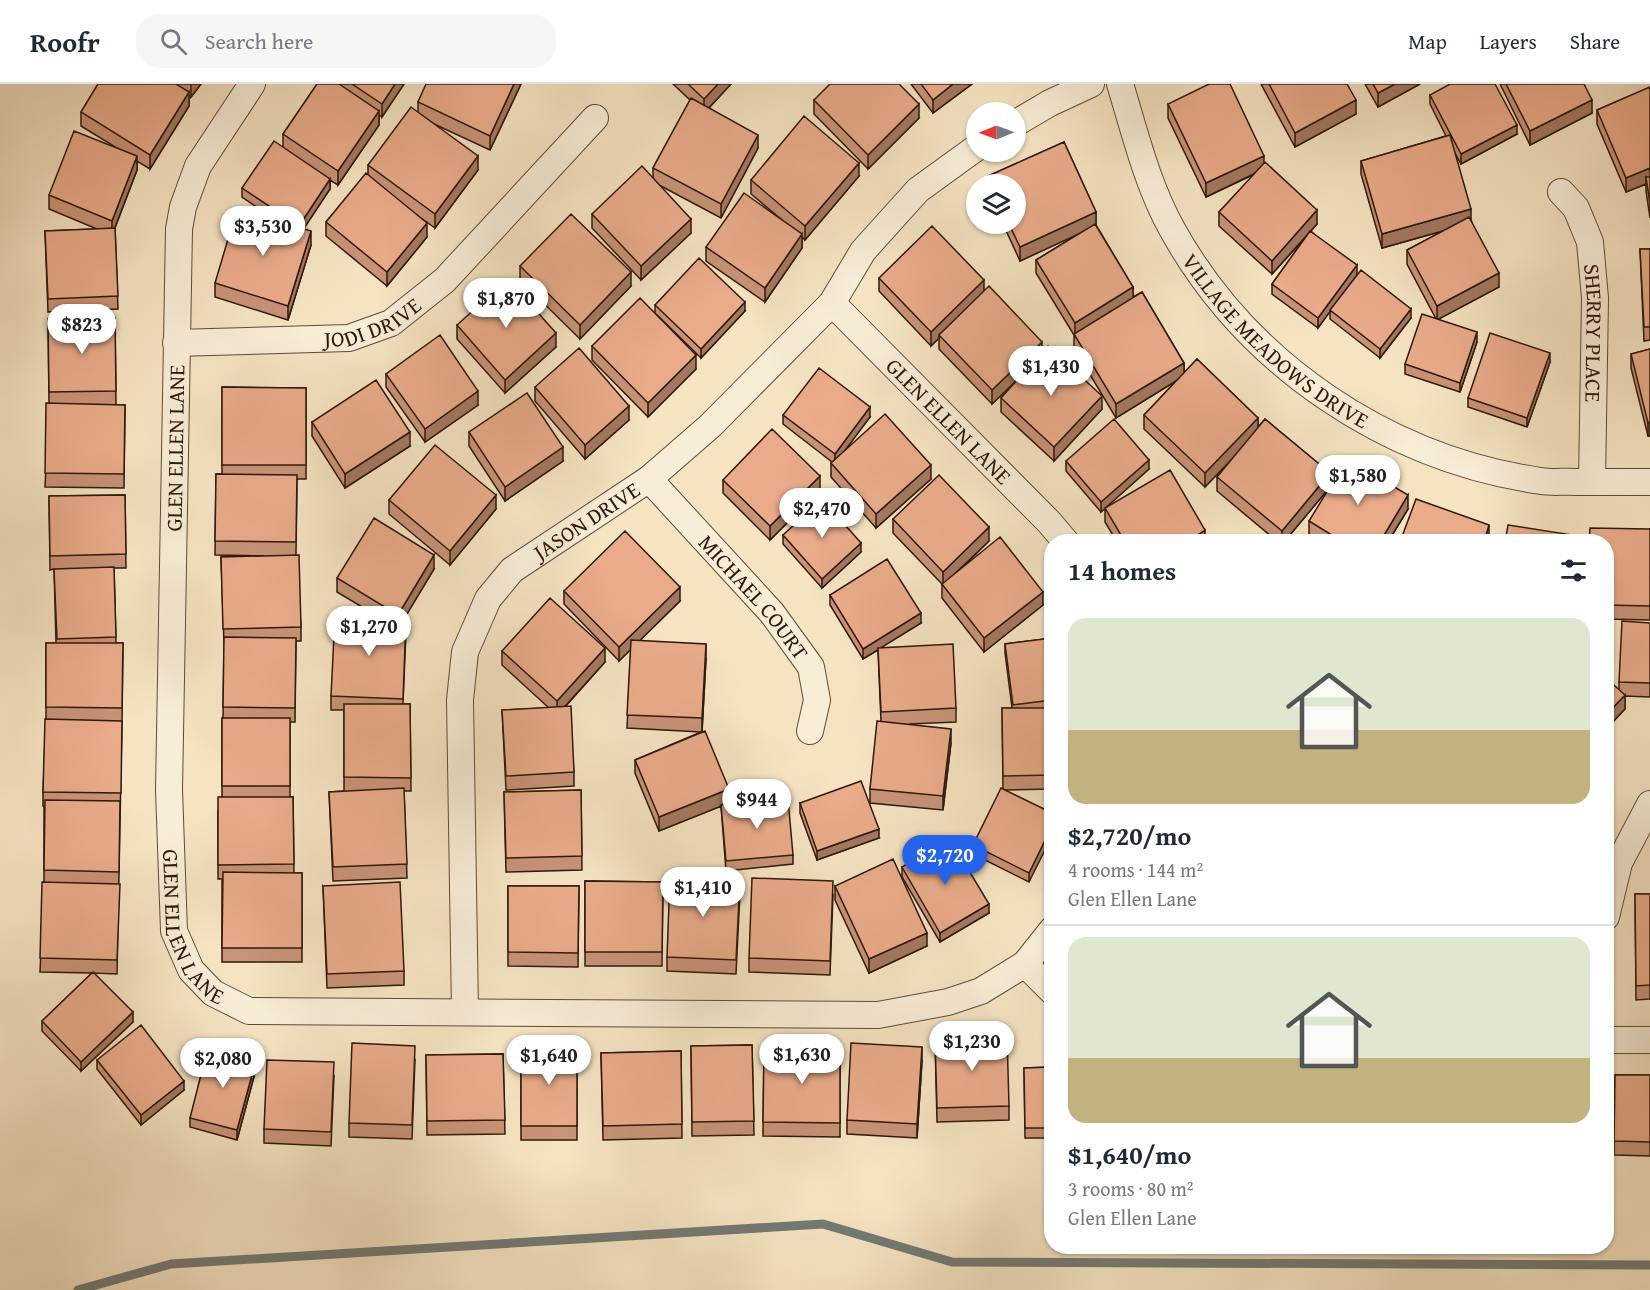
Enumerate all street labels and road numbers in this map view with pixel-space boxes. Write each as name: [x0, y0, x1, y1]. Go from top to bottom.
street label: VILLAGE MEADOWS DRIVE: [1175, 247, 1375, 436]
street label: SHERRY PLACE: [1576, 262, 1611, 403]
street label: JODI DRIVE: [321, 289, 428, 355]
street label: GLEN ELLEN LANE: [879, 350, 1019, 491]
street label: GLEN ELLEN LANE: [158, 364, 192, 532]
street label: JASON DRIVE: [524, 474, 646, 569]
street label: MICHAEL COURT: [691, 527, 817, 666]
street label: GLEN ELLEN LANE: [155, 849, 230, 1012]

